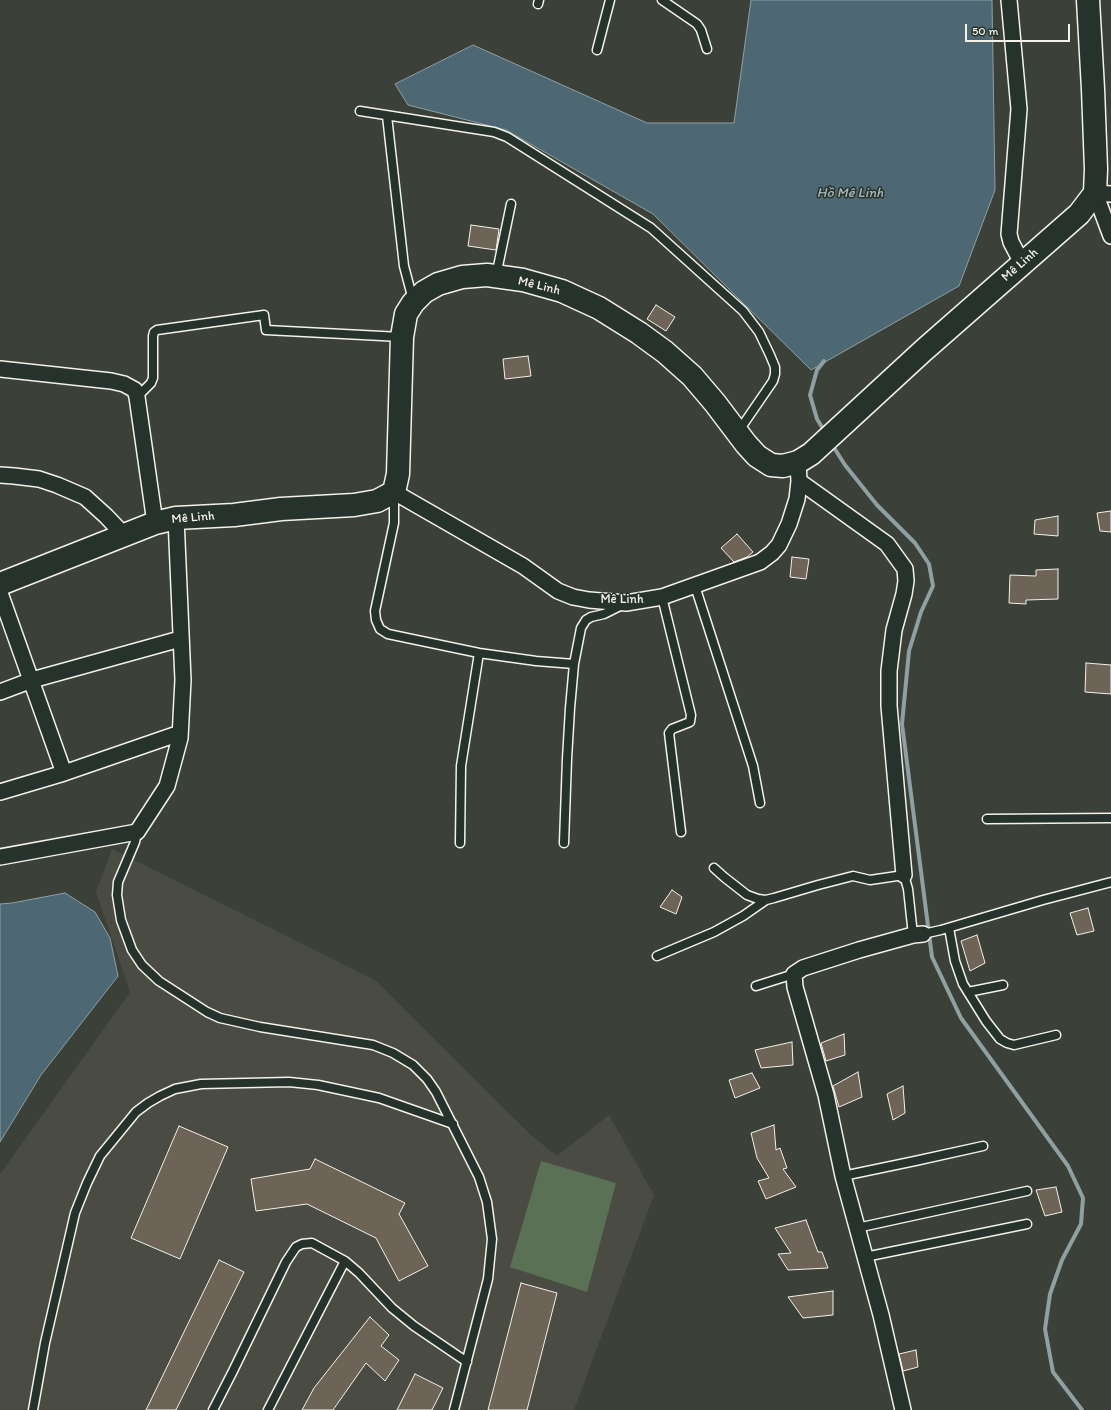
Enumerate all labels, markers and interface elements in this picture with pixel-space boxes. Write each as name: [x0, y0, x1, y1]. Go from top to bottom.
scale bar: [967, 16, 1072, 42]
text: 50 m: [972, 24, 998, 38]
water label: Hồ Mê Linh: [817, 185, 883, 201]
street label: Mê Linh: [999, 245, 1041, 285]
street label: Mê Linh: [516, 273, 562, 299]
street label: Mê Linh: [171, 508, 215, 528]
street label: Mê Linh: [600, 592, 644, 608]

